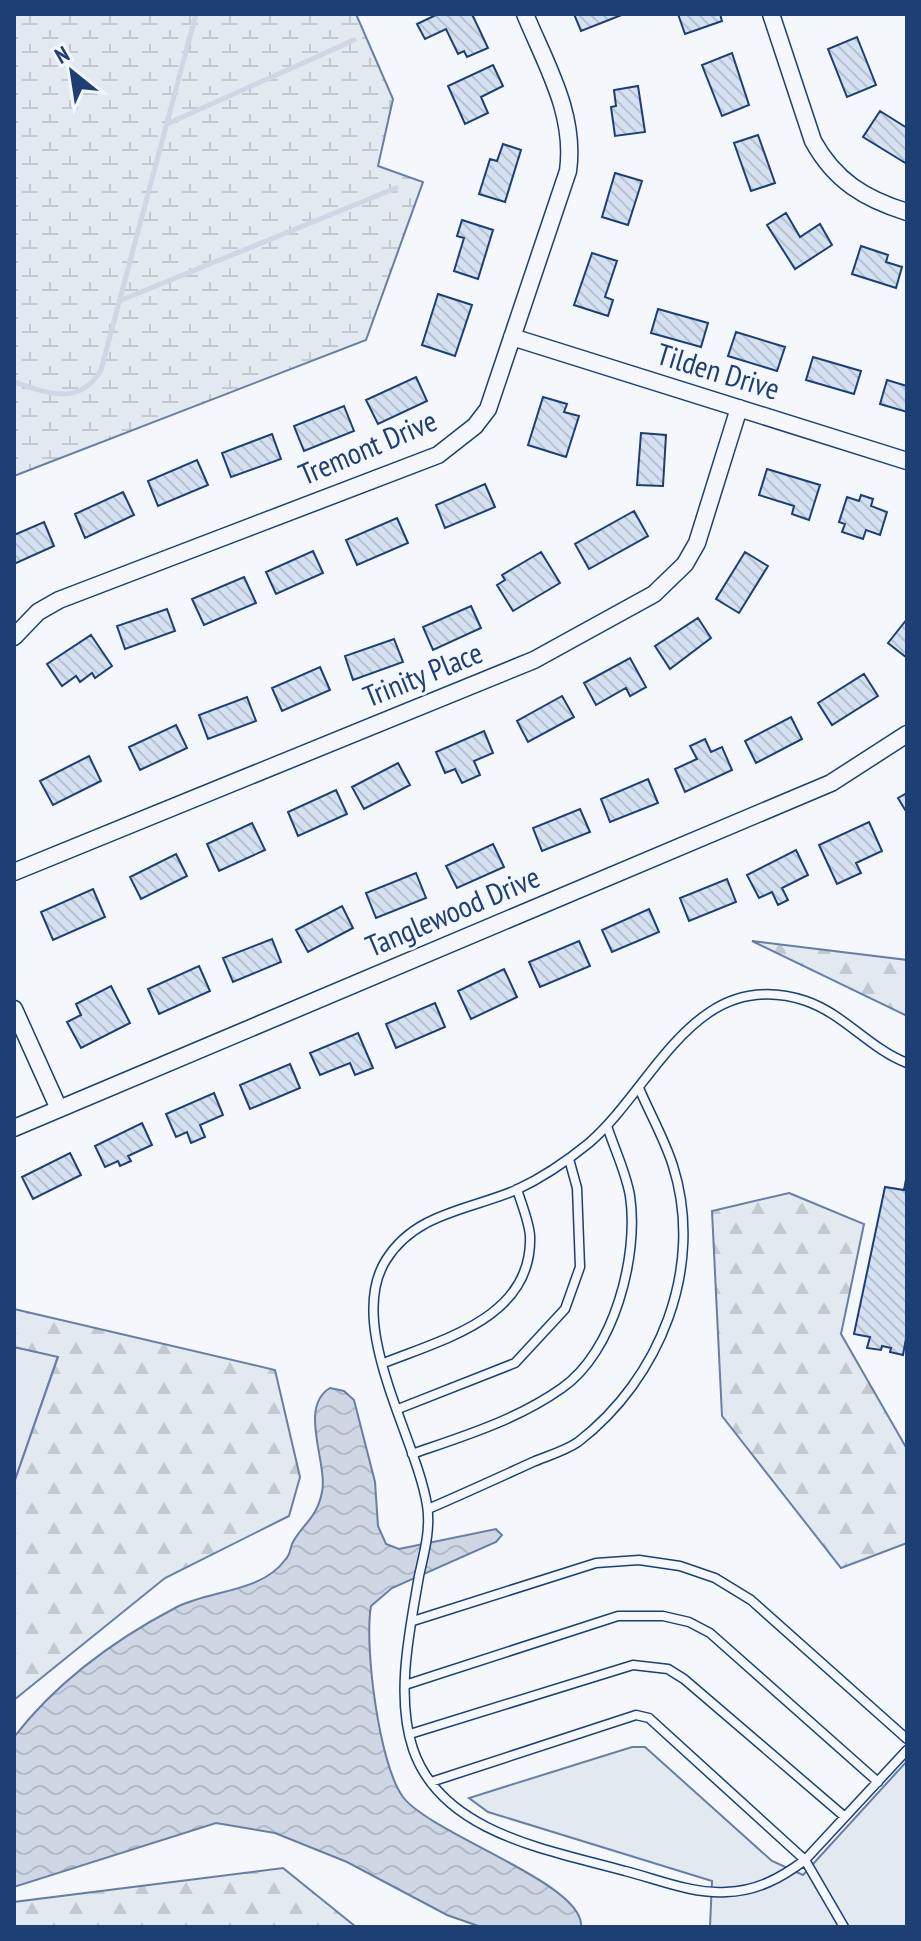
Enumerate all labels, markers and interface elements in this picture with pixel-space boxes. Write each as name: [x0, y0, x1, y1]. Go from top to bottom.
north arrow: [32, 32, 112, 112]
text: N: [50, 40, 74, 70]
street label: Tilden Drive: [652, 333, 785, 408]
street label: Tremont Drive: [292, 400, 442, 493]
street label: Trinity Place: [357, 632, 488, 715]
street label: Tanglewood Drive: [359, 856, 545, 965]

